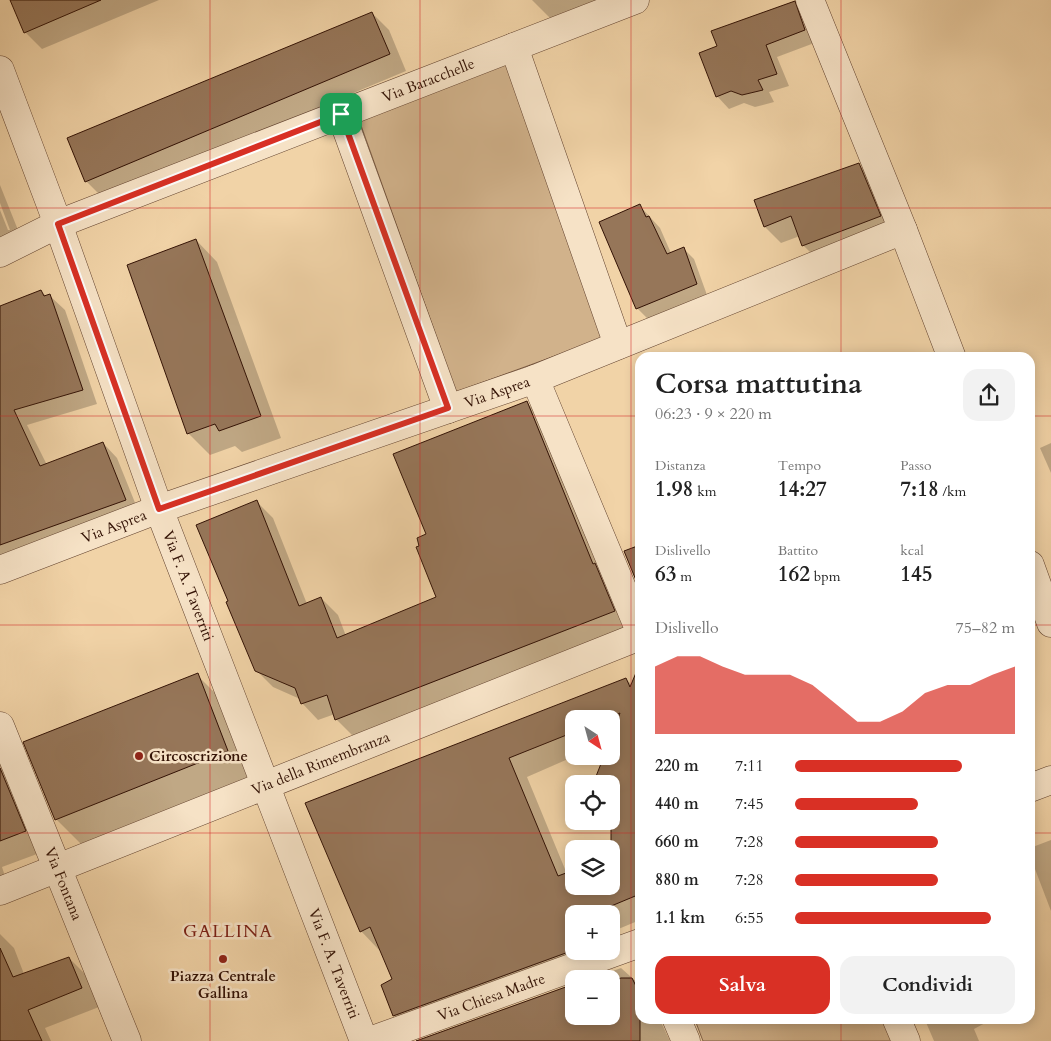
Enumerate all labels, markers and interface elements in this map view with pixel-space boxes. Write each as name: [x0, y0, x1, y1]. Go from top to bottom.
street label: Via Baracchelle: [379, 53, 478, 107]
pin: [320, 93, 362, 135]
icon: arrive: [327, 100, 355, 128]
text: Corsa mattutina: [655, 365, 862, 403]
button: share: [963, 369, 1015, 421]
street label: Via Asprea: [462, 371, 533, 413]
text: 06:23 · 9 × 220 m: [655, 403, 772, 425]
text: Distanza: [655, 456, 706, 475]
text: Tempo: [778, 456, 821, 475]
text: Passo: [900, 456, 932, 475]
text: 1.98: [655, 475, 693, 504]
text: 14:27: [778, 475, 827, 504]
text: 7:18: [900, 475, 939, 504]
text: km: [693, 482, 716, 501]
text: /km: [939, 482, 966, 501]
street label: Via Asprea: [78, 505, 150, 548]
street label: Via F. A. Taverriti: [158, 528, 219, 644]
text: Dislivello: [655, 541, 711, 560]
text: Battito: [778, 541, 818, 560]
text: kcal: [900, 541, 924, 560]
text: 63: [655, 560, 677, 589]
text: 162: [778, 560, 810, 589]
text: 145: [900, 560, 933, 589]
text: m: [677, 567, 692, 586]
text: bpm: [810, 567, 841, 586]
text: Dislivello: [655, 617, 719, 639]
text: 75–82 m: [956, 617, 1015, 639]
north arrow: [565, 710, 620, 765]
map controls: [565, 710, 620, 1025]
street label: Via della Rimembranza: [248, 727, 393, 800]
place label: Circoscrizione: [149, 746, 248, 766]
marker: Circoscrizione: [133, 750, 145, 762]
text: 220 m: [655, 755, 699, 777]
text: 7:11: [735, 755, 764, 777]
button: locate: [565, 775, 620, 830]
text: 440 m: [655, 793, 699, 815]
text: 7:45: [735, 793, 764, 815]
text: 660 m: [655, 831, 699, 853]
text: 7:28: [735, 831, 764, 853]
button: layers: [565, 840, 620, 895]
street label: Via Fontana: [40, 844, 87, 924]
text: 880 m: [655, 869, 699, 891]
text: 7:28: [735, 869, 764, 891]
street label: Via F. A. Taverriti: [304, 905, 364, 1022]
button: +: [565, 905, 620, 960]
text: 1.1 km: [655, 907, 705, 929]
text: 6:55: [735, 907, 764, 929]
district label: GALLINA: [183, 919, 273, 944]
marker: Piazza Centrale Gallina: [217, 953, 229, 965]
button: Salva: [655, 956, 830, 1014]
button: Condividi: [840, 956, 1015, 1014]
place label: Piazza Centrale Gallina: [170, 966, 276, 1003]
street label: Via Chiesa Madre: [435, 968, 548, 1026]
button: −: [565, 970, 620, 1025]

